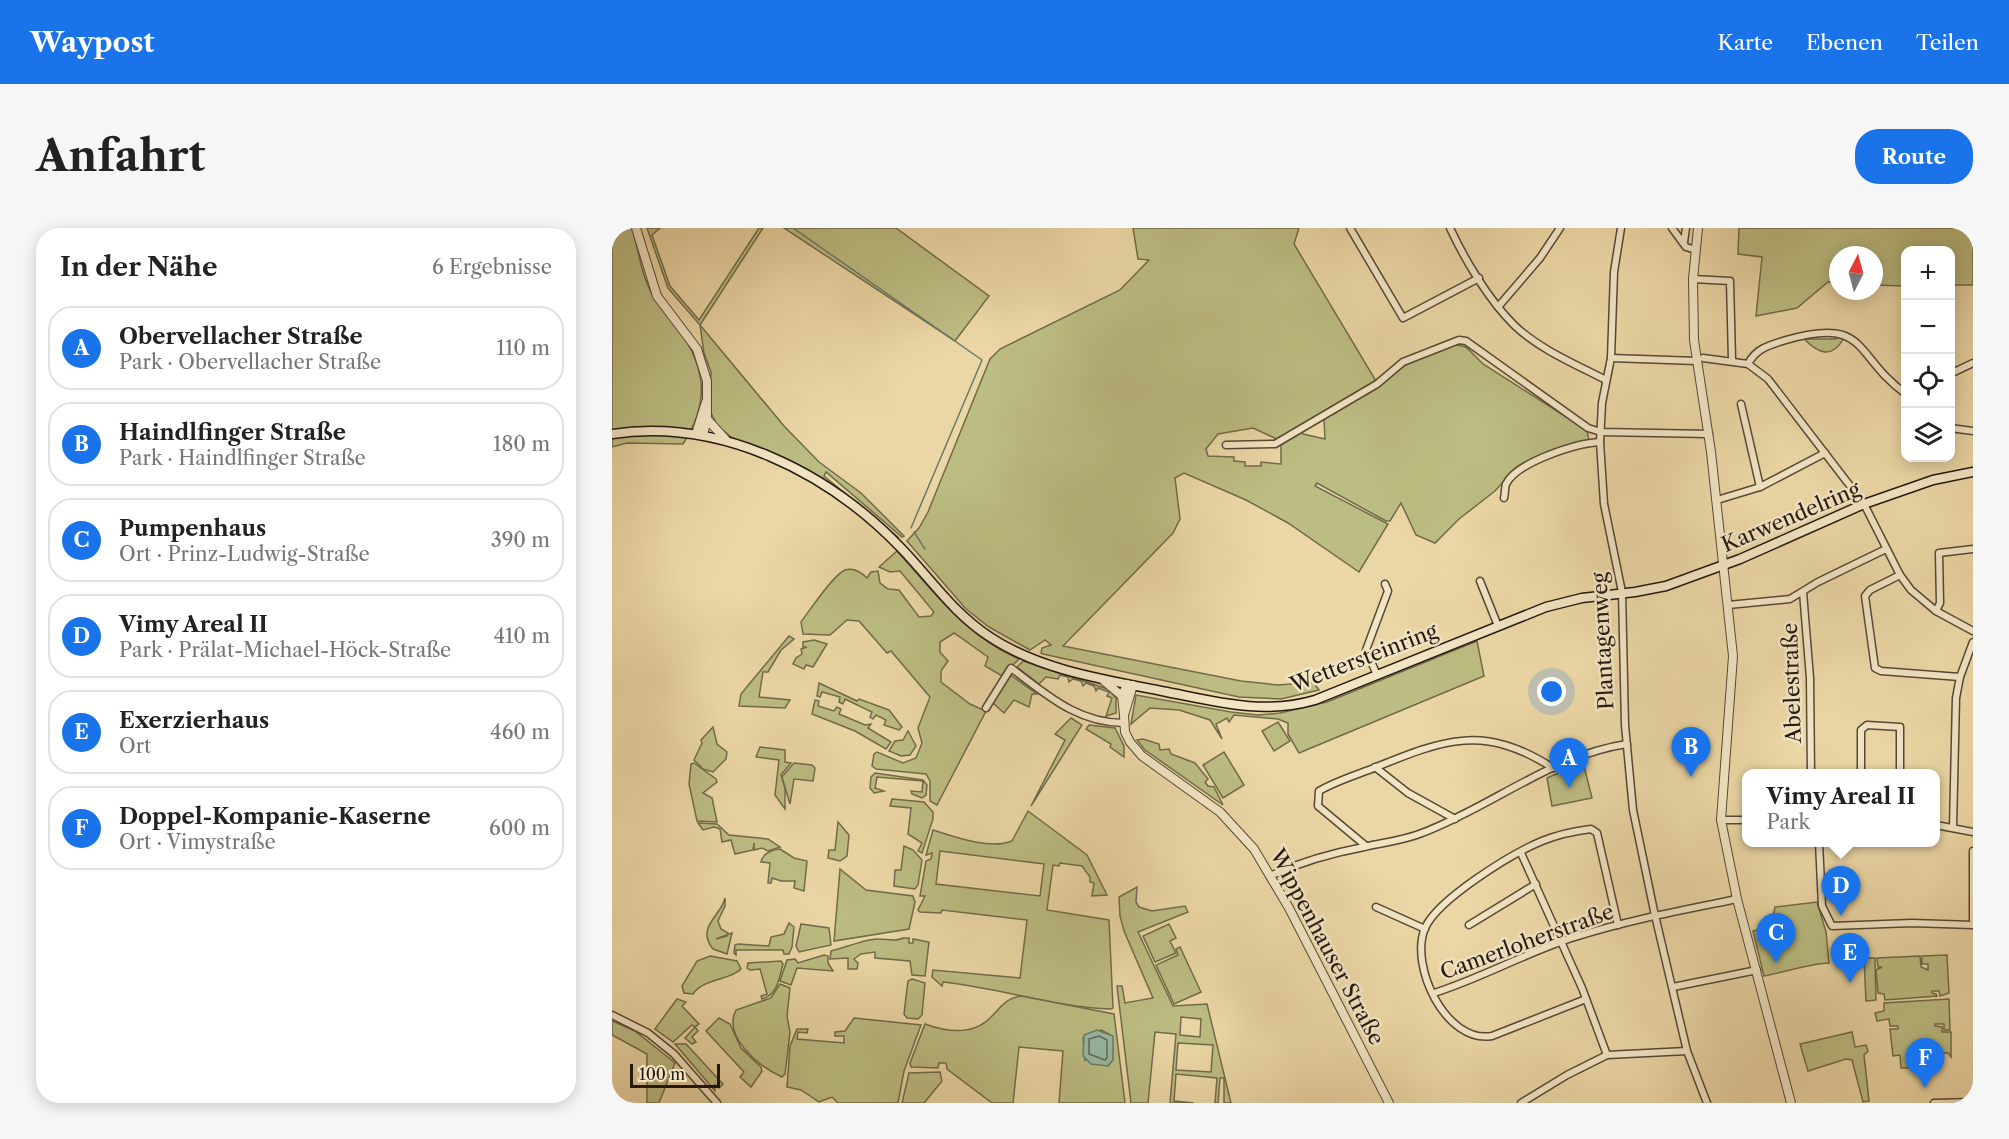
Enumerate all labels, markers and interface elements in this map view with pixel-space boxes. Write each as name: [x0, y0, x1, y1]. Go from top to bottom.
text: Waypost: [30, 25, 154, 59]
text: Karte: [1718, 30, 1773, 55]
text: Ebenen: [1806, 30, 1883, 55]
text: Teilen: [1916, 30, 1979, 55]
button: Route: [1855, 129, 1973, 184]
text: Anfahrt: [36, 130, 205, 182]
north arrow: [1829, 246, 1883, 300]
map controls: [1901, 246, 1955, 462]
button: +: [1901, 246, 1955, 300]
text: In der Nähe: [60, 251, 217, 283]
text: 6 Ergebnisse: [432, 255, 552, 279]
button: −: [1901, 300, 1955, 354]
text: Obervellacher Straße: [119, 323, 363, 350]
text: A: [74, 336, 89, 360]
text: 110 m: [497, 336, 550, 360]
text: Park · Obervellacher Straße: [119, 350, 381, 374]
button: locate: [1901, 354, 1955, 408]
button: layers: [1901, 408, 1955, 462]
text: Haindlfinger Straße: [119, 419, 346, 446]
text: B: [74, 432, 89, 456]
text: 180 m: [493, 432, 550, 456]
text: Park · Haindlfinger Straße: [119, 446, 366, 470]
street label: Karwendelring: [1718, 476, 1865, 557]
text: Pumpenhaus: [119, 515, 266, 542]
text: C: [73, 528, 90, 552]
text: 390 m: [491, 528, 550, 552]
text: Ort · Prinz-Ludwig-Straße: [119, 542, 370, 566]
street label: Plantagenweg: [1586, 571, 1619, 711]
text: Vimy Areal II: [119, 611, 268, 638]
street label: Wettersteinring: [1286, 618, 1442, 697]
street label: Abelestraße: [1777, 622, 1806, 745]
text: D: [73, 624, 90, 648]
text: 410 m: [493, 624, 550, 648]
text: Park · Prälat-Michael-Höck-Straße: [119, 638, 451, 662]
your location: [1537, 677, 1566, 706]
text: Exerzierhaus: [119, 707, 269, 734]
text: E: [74, 720, 89, 744]
text: 460 m: [490, 720, 550, 744]
pin: B: [1672, 728, 1710, 777]
text: Ort: [119, 734, 151, 758]
pin: A: [1550, 738, 1588, 788]
popup: [1742, 769, 1940, 847]
text: Vimy Areal II: [1767, 783, 1915, 810]
text: Doppel-Kompanie-Kaserne: [119, 803, 431, 830]
text: Park: [1767, 810, 1810, 834]
text: F: [75, 816, 88, 840]
text: 600 m: [489, 816, 550, 840]
text: Ort · Vimystraße: [119, 830, 276, 854]
street label: Wippenhauser Straße: [1265, 844, 1390, 1049]
pin: D: [1822, 866, 1860, 916]
street label: Camerloherstraße: [1437, 899, 1617, 985]
pin: C: [1756, 914, 1796, 963]
pin: E: [1830, 934, 1870, 983]
pin: F: [1906, 1038, 1944, 1088]
scale bar: [630, 1061, 720, 1088]
text: 100 m: [639, 1064, 685, 1084]

